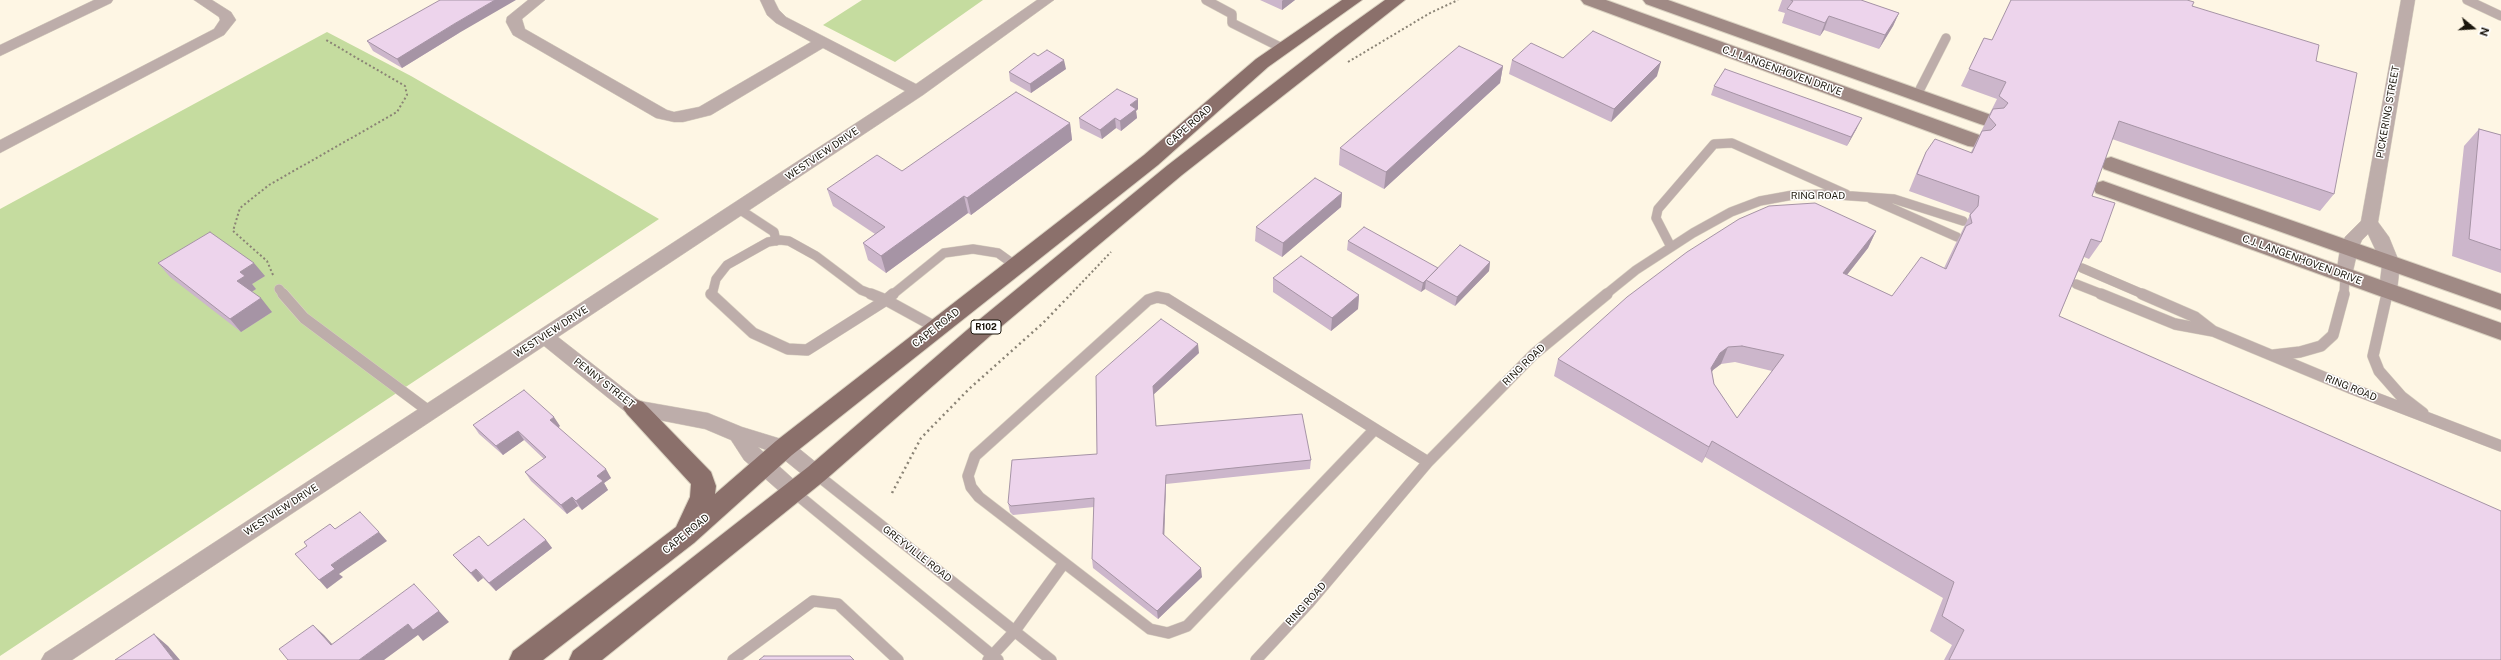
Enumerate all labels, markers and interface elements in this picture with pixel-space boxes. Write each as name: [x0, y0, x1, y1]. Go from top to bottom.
north arrow: [2453, 8, 2493, 48]
text: N: [2477, 26, 2491, 38]
street label: C.J. LANGENHOVEN DRIVE: [1720, 44, 1844, 98]
street label: PICKERING STREET: [2374, 65, 2402, 159]
street label: CAPE ROAD: [1164, 103, 1214, 149]
street label: WESTVIEW DRIVE: [783, 125, 861, 183]
street label: RING ROAD: [1791, 190, 1845, 202]
street label: C.J. LANGENHOVEN DRIVE: [2240, 233, 2364, 287]
street label: WESTVIEW DRIVE: [512, 304, 590, 360]
street label: CAPE ROAD: [910, 306, 962, 350]
road number: R102: [971, 320, 1001, 334]
street label: RING ROAD: [1500, 342, 1548, 388]
street label: PENNY STREET: [571, 355, 637, 411]
street label: RING ROAD: [2323, 372, 2379, 404]
street label: WESTVIEW DRIVE: [242, 482, 320, 538]
street label: CAPE ROAD: [660, 512, 712, 556]
street label: GREYVILLE ROAD: [880, 523, 954, 585]
street label: RING ROAD: [1283, 580, 1329, 628]

